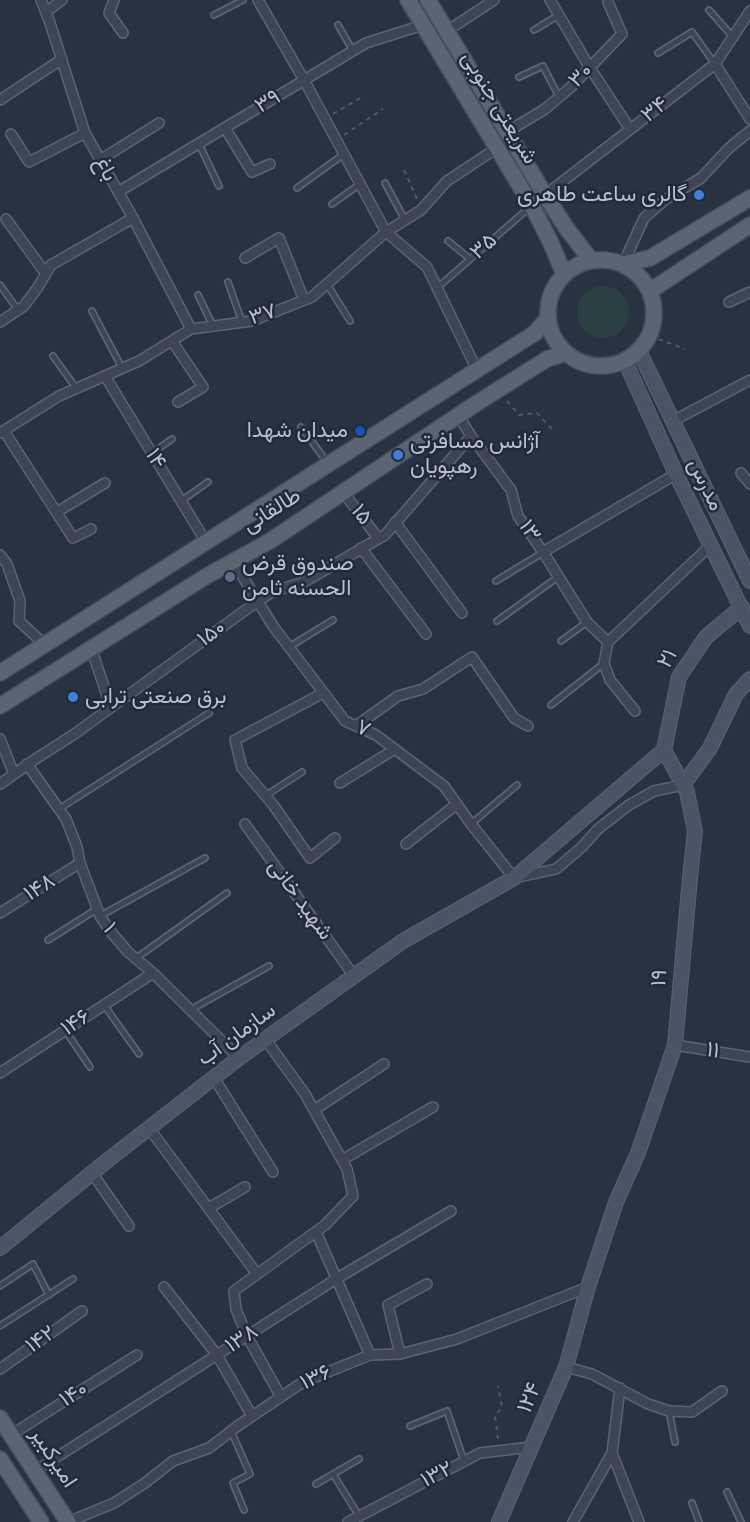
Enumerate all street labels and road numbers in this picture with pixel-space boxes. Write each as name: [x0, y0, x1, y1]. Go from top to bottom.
street label: شریعتی جنوبی: [455, 47, 543, 169]
street label: ۳۰: [563, 58, 599, 94]
street label: ۳۹: [250, 84, 286, 120]
street label: ۳۴: [636, 91, 674, 129]
street label: باغ: [87, 152, 123, 186]
street label: ۳۵: [465, 228, 503, 266]
street label: ۳۷: [246, 298, 280, 332]
street label: ۱۴: [139, 444, 171, 474]
street label: مدرس: [681, 454, 729, 516]
street label: طالقانی: [238, 483, 306, 539]
street label: ۱۵: [345, 499, 377, 531]
street label: ۱۳: [512, 515, 546, 547]
street label: ۱۵۰: [193, 615, 231, 653]
street label: ۲۱: [652, 645, 684, 673]
street label: ۷: [352, 714, 374, 744]
street label: شهید خانی: [262, 854, 338, 946]
street label: ۱۴۸: [19, 868, 61, 908]
street label: ۱: [97, 918, 121, 938]
street label: ۱۹: [646, 968, 674, 988]
street label: سازمان آب: [193, 998, 281, 1072]
street label: ۱۴۶: [56, 1004, 96, 1042]
street label: ۱۱: [705, 1037, 721, 1065]
street label: ۱۳۸: [221, 1319, 263, 1359]
street label: ۱۴۲: [21, 1320, 61, 1360]
street label: ۱۳۶: [296, 1359, 336, 1397]
street label: ۱۴۰: [55, 1376, 93, 1414]
street label: ۱۲۴: [512, 1379, 548, 1417]
street label: امیرکبیر: [24, 1423, 82, 1493]
street label: ۱۳۲: [417, 1456, 457, 1494]

